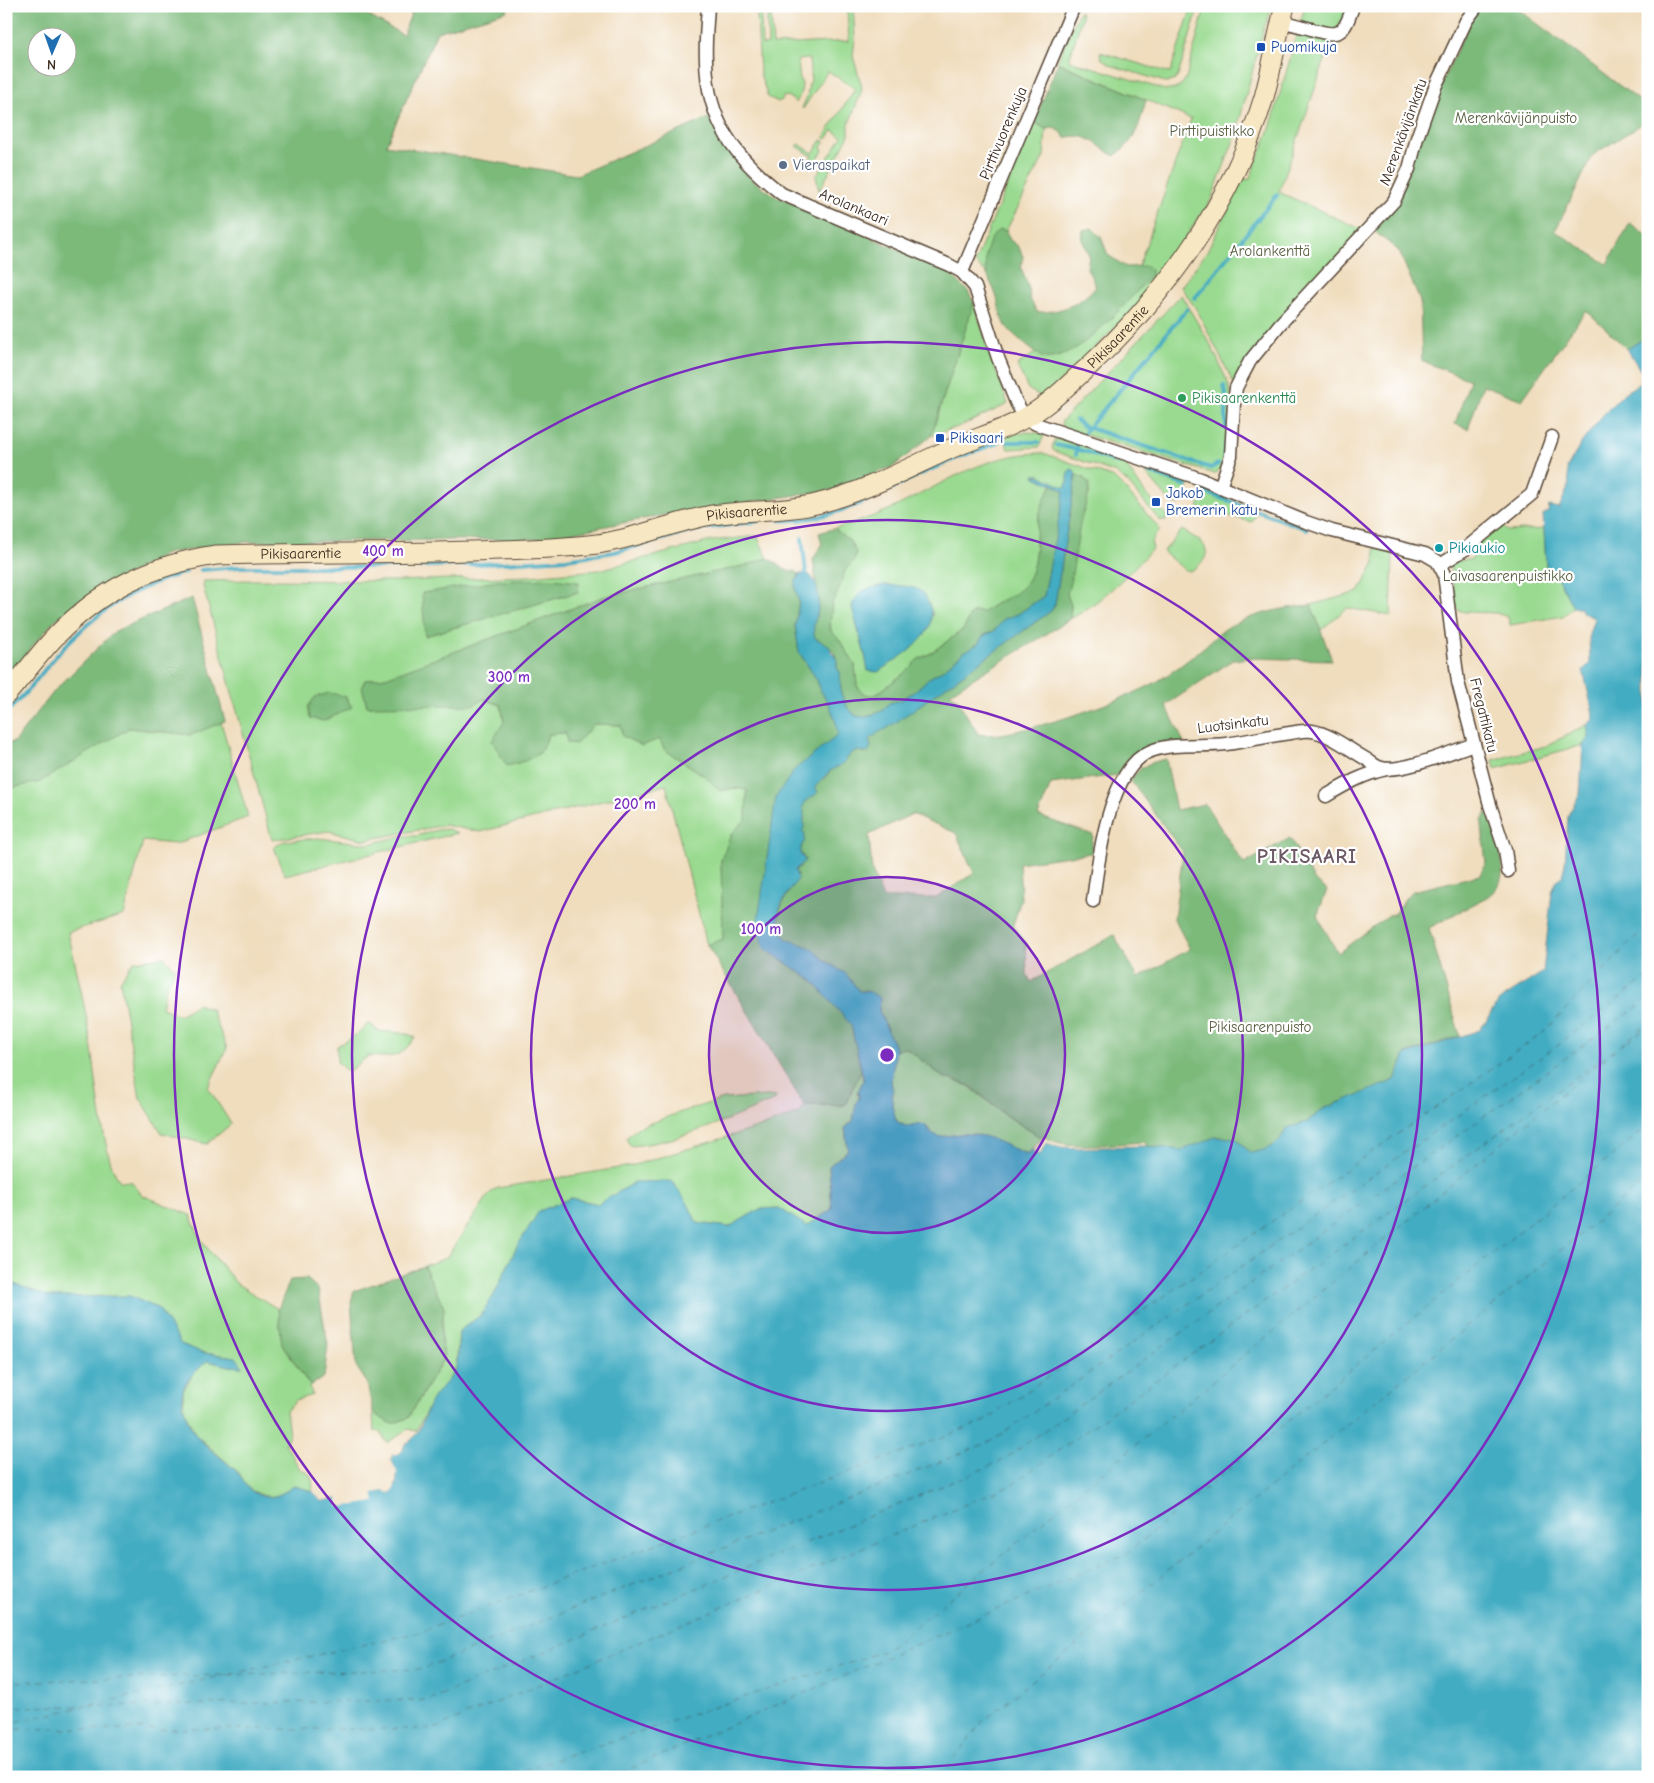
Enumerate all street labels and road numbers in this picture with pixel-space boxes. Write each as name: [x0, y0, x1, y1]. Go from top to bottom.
street label: Merenkävijänkatu: [1375, 76, 1431, 188]
street label: Pirttivuorenkuja: [975, 84, 1031, 182]
street label: Arolankaari: [817, 184, 891, 230]
street label: Pikisaarentie: [1083, 301, 1153, 372]
street label: Pikisaarentie: [705, 500, 788, 525]
street label: Pikisaarentie: [260, 544, 342, 563]
street label: Fregattikatu: [1466, 676, 1502, 754]
street label: Luotsinkatu: [1196, 711, 1270, 737]

